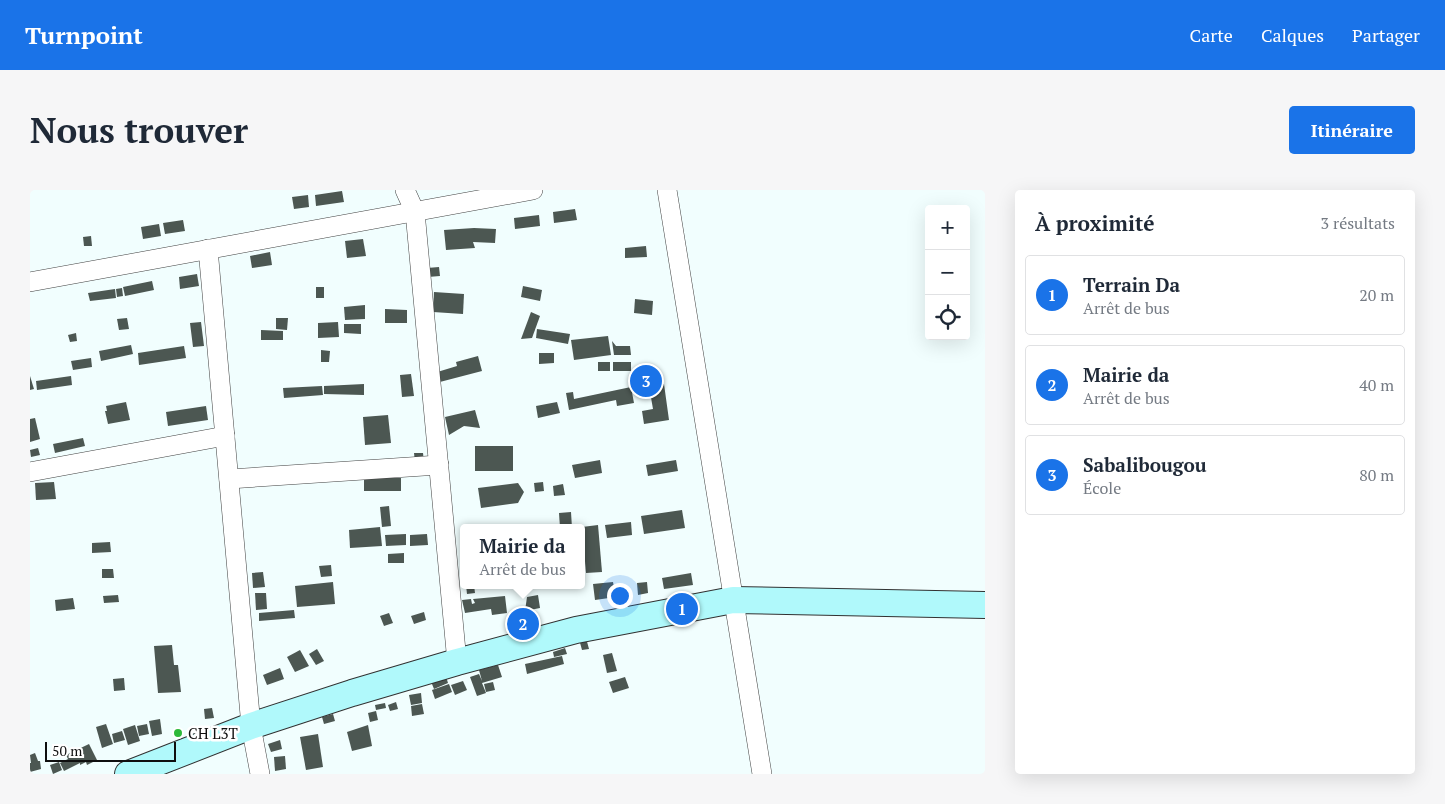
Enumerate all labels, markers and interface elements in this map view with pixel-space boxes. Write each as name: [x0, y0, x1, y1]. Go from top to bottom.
text: Turnpoint: [25, 19, 143, 51]
text: Carte: [1190, 23, 1233, 47]
text: Calques: [1261, 23, 1324, 47]
text: Partager: [1352, 23, 1420, 47]
button: Itinéraire: [1289, 106, 1415, 154]
text: Nous trouver: [30, 107, 248, 153]
map controls: [925, 205, 970, 340]
button: +: [925, 205, 970, 250]
text: À proximité: [1035, 209, 1155, 237]
text: 3 résultats: [1321, 212, 1395, 234]
button: −: [925, 250, 970, 295]
text: Terrain Da: [1083, 272, 1180, 297]
text: 1: [1047, 284, 1057, 306]
text: 20 m: [1359, 284, 1394, 306]
button: locate: [925, 295, 970, 340]
text: Arrêt de bus: [1083, 297, 1170, 319]
pin: 3: [630, 362, 662, 400]
text: Mairie da: [1083, 362, 1169, 387]
text: 2: [1047, 374, 1057, 396]
text: 40 m: [1359, 374, 1394, 396]
text: Arrêt de bus: [1083, 387, 1170, 409]
text: Sabalibougou: [1083, 452, 1207, 477]
text: 3: [1047, 464, 1057, 486]
text: 80 m: [1359, 464, 1394, 486]
text: École: [1083, 477, 1121, 499]
popup: [460, 524, 585, 589]
text: Mairie da: [479, 533, 565, 558]
text: Arrêt de bus: [479, 558, 566, 580]
your location: [607, 583, 633, 609]
pin: 1: [666, 590, 698, 628]
pin: 2: [507, 605, 539, 643]
place label: CH L3T: [188, 723, 238, 743]
marker: CH L3T: [172, 727, 184, 739]
scale bar: [45, 739, 176, 762]
text: 50 m: [52, 741, 82, 760]

